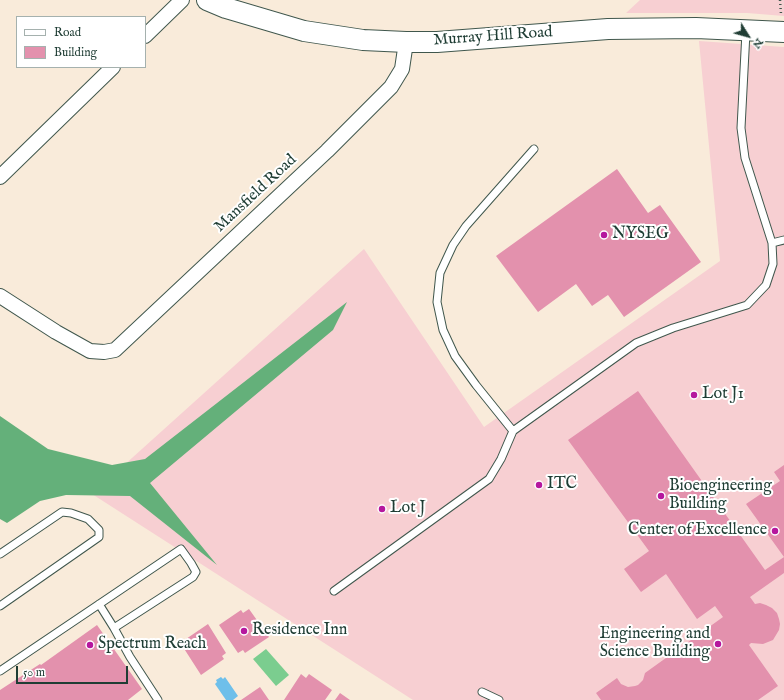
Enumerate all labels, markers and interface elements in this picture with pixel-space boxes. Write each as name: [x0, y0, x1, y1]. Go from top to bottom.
legend: [16, 16, 146, 68]
north arrow: [728, 16, 768, 56]
street label: Murray Hill Road: [433, 23, 553, 51]
text: Road: [54, 25, 81, 40]
text: N: [749, 35, 766, 51]
text: Building: [54, 45, 97, 60]
street label: Mansfield Road: [211, 151, 301, 237]
place label: NYSEG: [612, 225, 669, 245]
marker: NYSEG: [599, 230, 609, 240]
place label: Lot J1: [702, 385, 744, 405]
marker: Lot J1: [689, 390, 699, 400]
place label: ITC: [547, 475, 577, 495]
place label: Bioengineering Building: [669, 477, 772, 515]
marker: ITC: [534, 480, 544, 490]
marker: Bioengineering Building: [656, 491, 666, 501]
place label: Lot J: [390, 499, 426, 519]
marker: Lot J: [377, 504, 387, 514]
place label: Center of Excellence: [628, 521, 767, 541]
marker: Center of Excellence: [770, 526, 780, 536]
place label: Residence Inn: [252, 621, 347, 641]
place label: Engineering and Science Building: [599, 625, 710, 663]
marker: Residence Inn: [239, 626, 249, 636]
place label: Spectrum Reach: [98, 635, 206, 655]
marker: Engineering and Science Building: [713, 639, 723, 649]
marker: Spectrum Reach: [85, 640, 95, 650]
scale bar: [18, 658, 130, 684]
text: 50 m: [23, 665, 45, 680]

